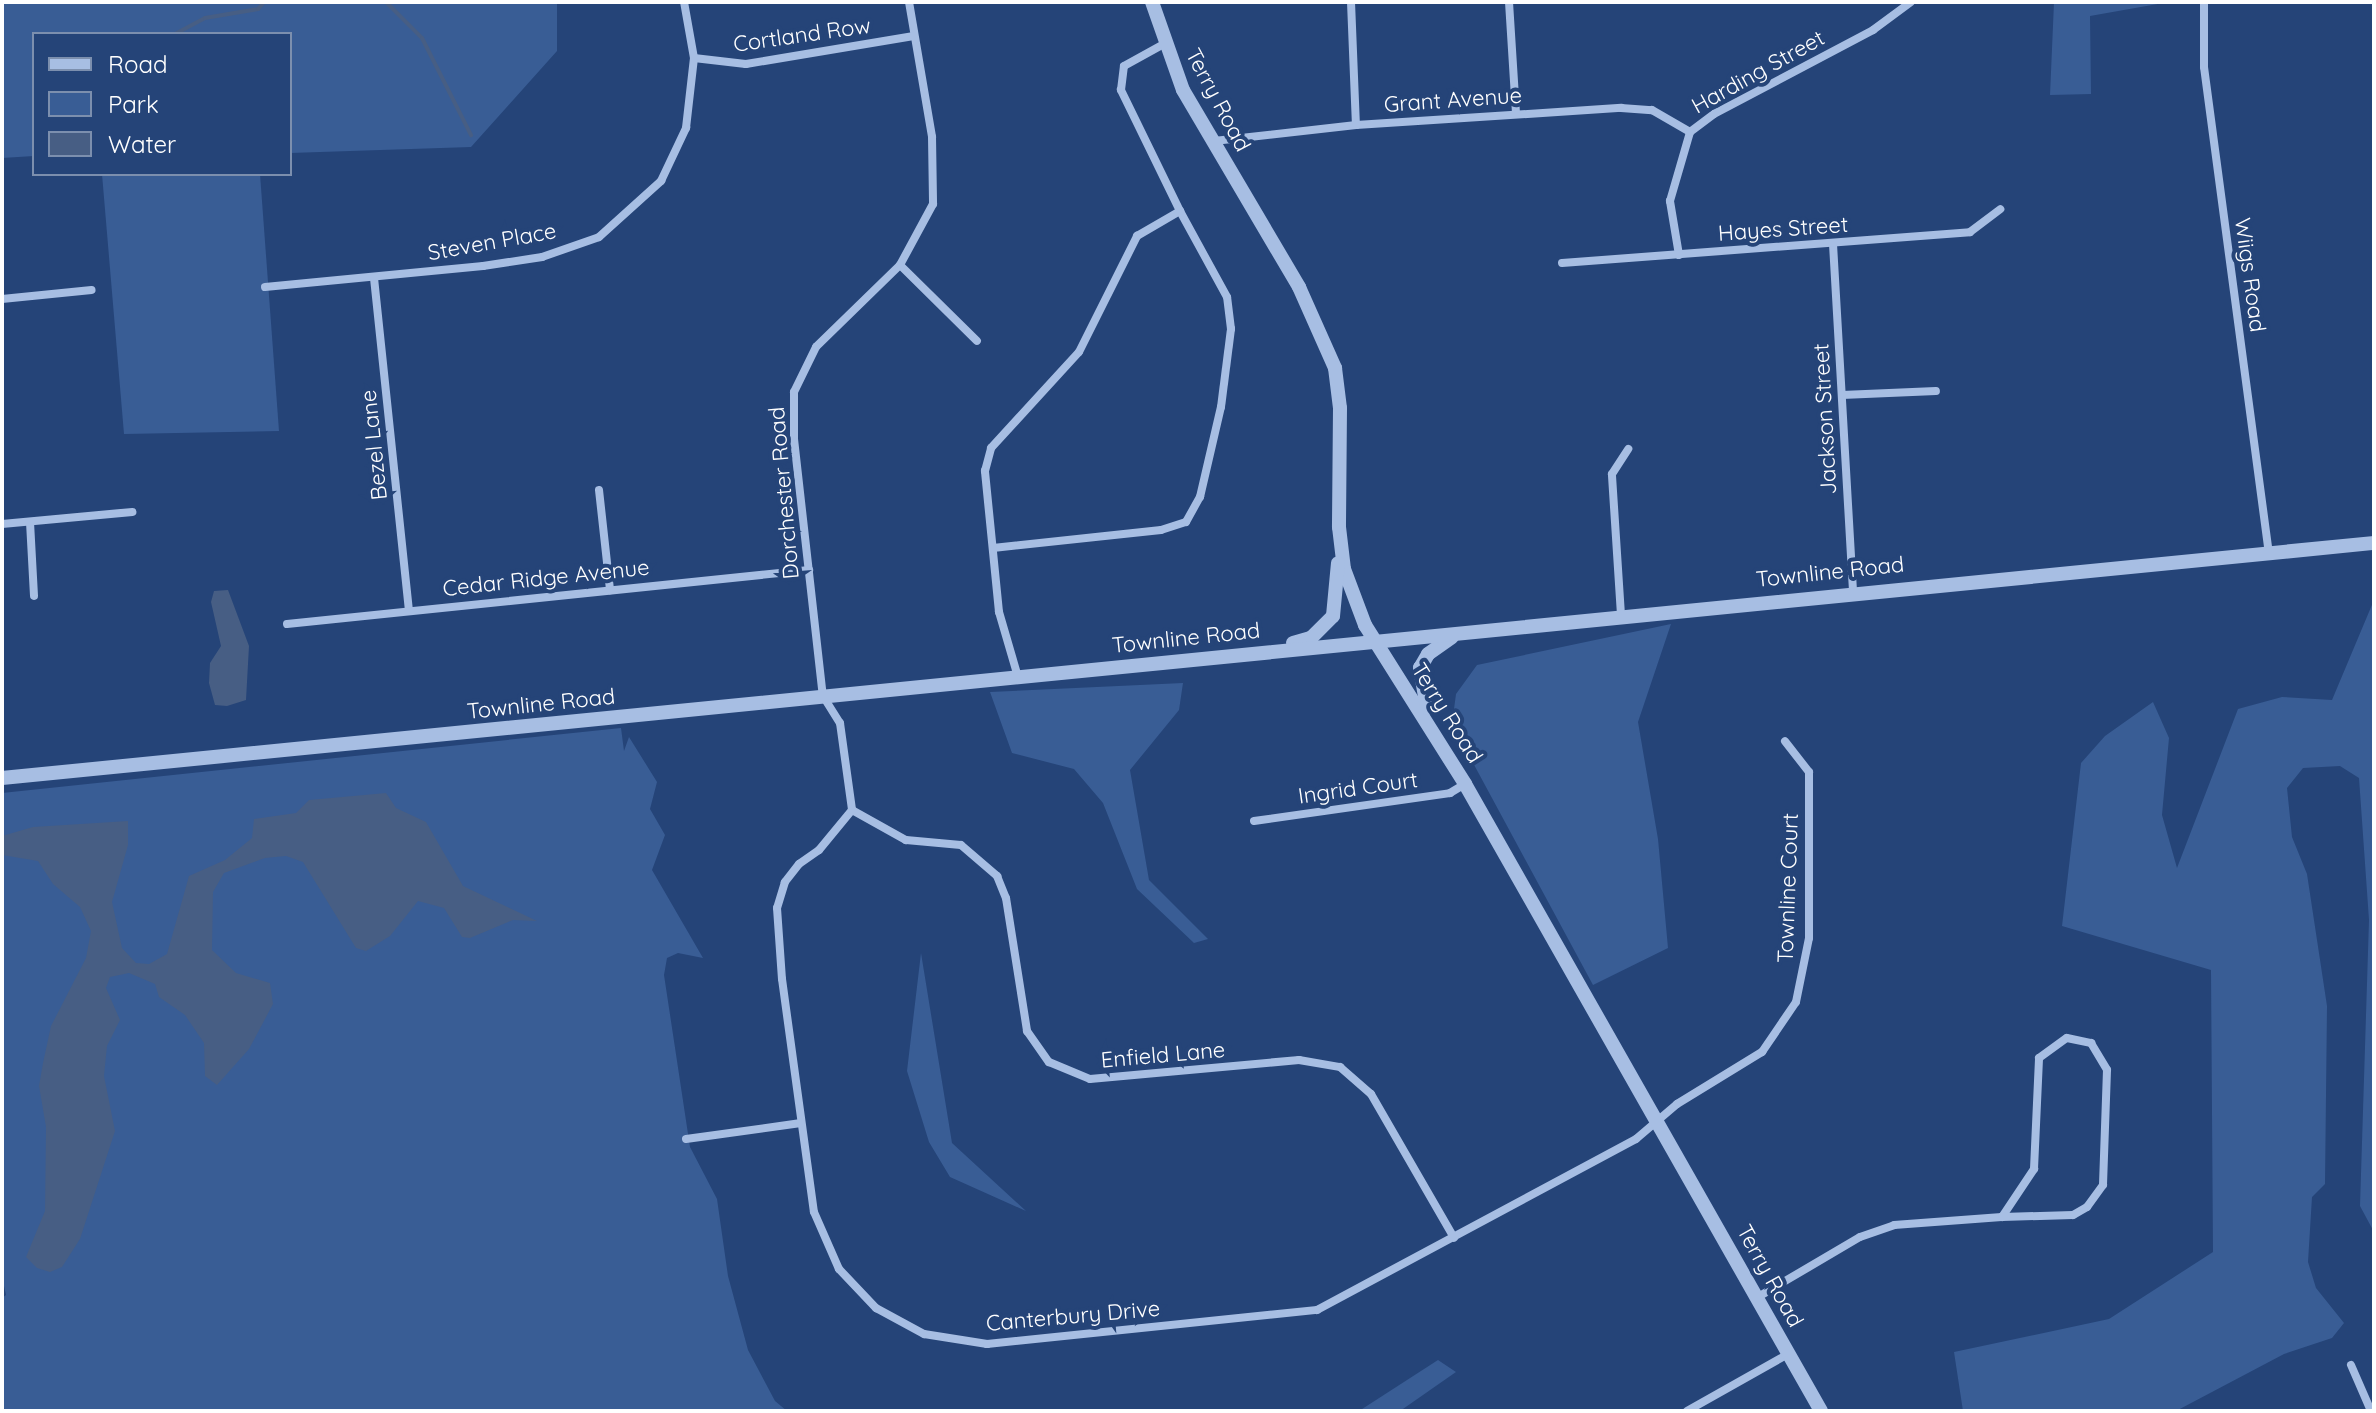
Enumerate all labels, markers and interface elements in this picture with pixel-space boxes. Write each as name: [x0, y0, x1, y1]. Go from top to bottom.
street label: Cortland Row: [732, 12, 872, 58]
street label: Harding Street: [1687, 25, 1829, 119]
legend: [32, 32, 292, 176]
street label: Terry Road: [1180, 44, 1256, 156]
text: Road: [108, 49, 168, 79]
street label: Grant Avenue: [1383, 82, 1523, 118]
text: Park: [108, 89, 159, 119]
text: Water: [108, 129, 176, 159]
street label: Hayes Street: [1717, 211, 1849, 247]
street label: Wiigs Road: [2229, 216, 2271, 334]
street label: Steven Place: [426, 218, 558, 266]
street label: Jackson Street: [1808, 343, 1842, 495]
street label: Bezel Lane: [355, 389, 393, 501]
street label: Dorchester Road: [763, 406, 805, 580]
street label: Townline Road: [1755, 551, 1905, 593]
street label: Cedar Ridge Avenue: [441, 554, 651, 602]
street label: Townline Road: [1111, 617, 1261, 659]
street label: Terry Road: [1406, 658, 1488, 768]
street label: Townline Road: [466, 683, 616, 725]
street label: Ingrid Court: [1296, 767, 1420, 809]
street label: Townline Court: [1772, 812, 1804, 964]
street label: Enfield Lane: [1100, 1036, 1226, 1074]
street label: Terry Road: [1731, 1220, 1809, 1332]
street label: Canterbury Drive: [985, 1295, 1161, 1337]

